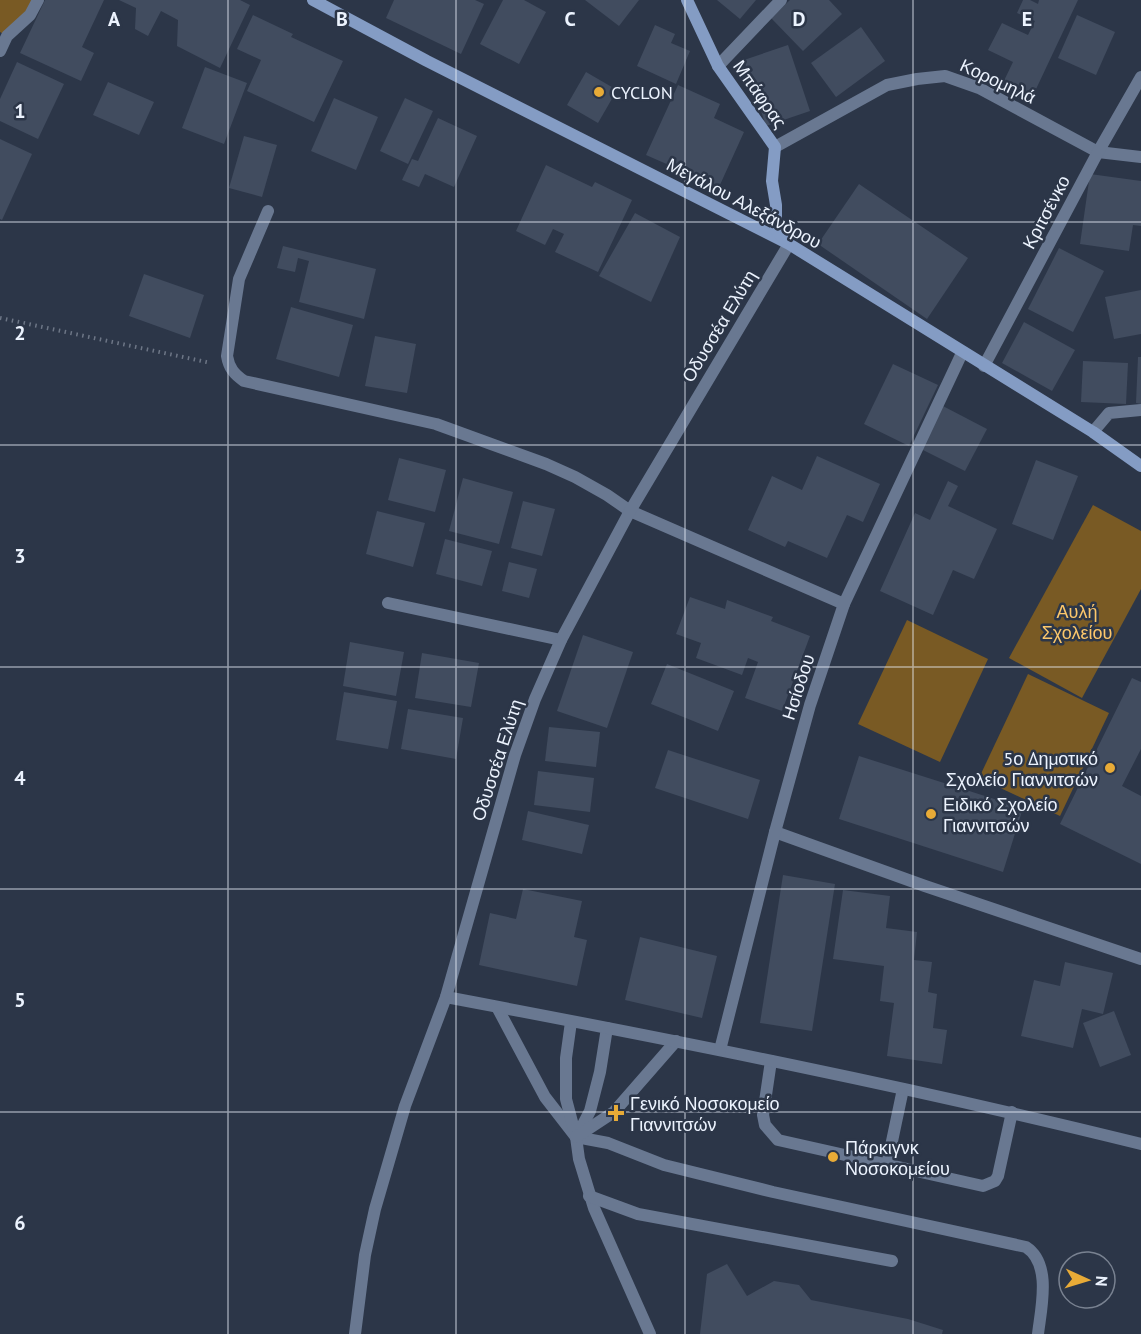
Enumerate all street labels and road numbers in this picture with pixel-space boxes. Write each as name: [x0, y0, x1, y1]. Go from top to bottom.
street label: Κορομηλά: [956, 53, 1040, 109]
street label: Μπάφρας: [728, 55, 792, 133]
street label: Μεγάλου Αλεξάνδρου: [663, 152, 825, 254]
street label: Κριτσένκο: [1017, 171, 1075, 253]
street label: Οδυσσέα Ελύτη: [676, 266, 762, 386]
street label: Ησίοδου: [777, 651, 819, 723]
street label: Οδυσσέα Ελύτη: [466, 696, 528, 824]

